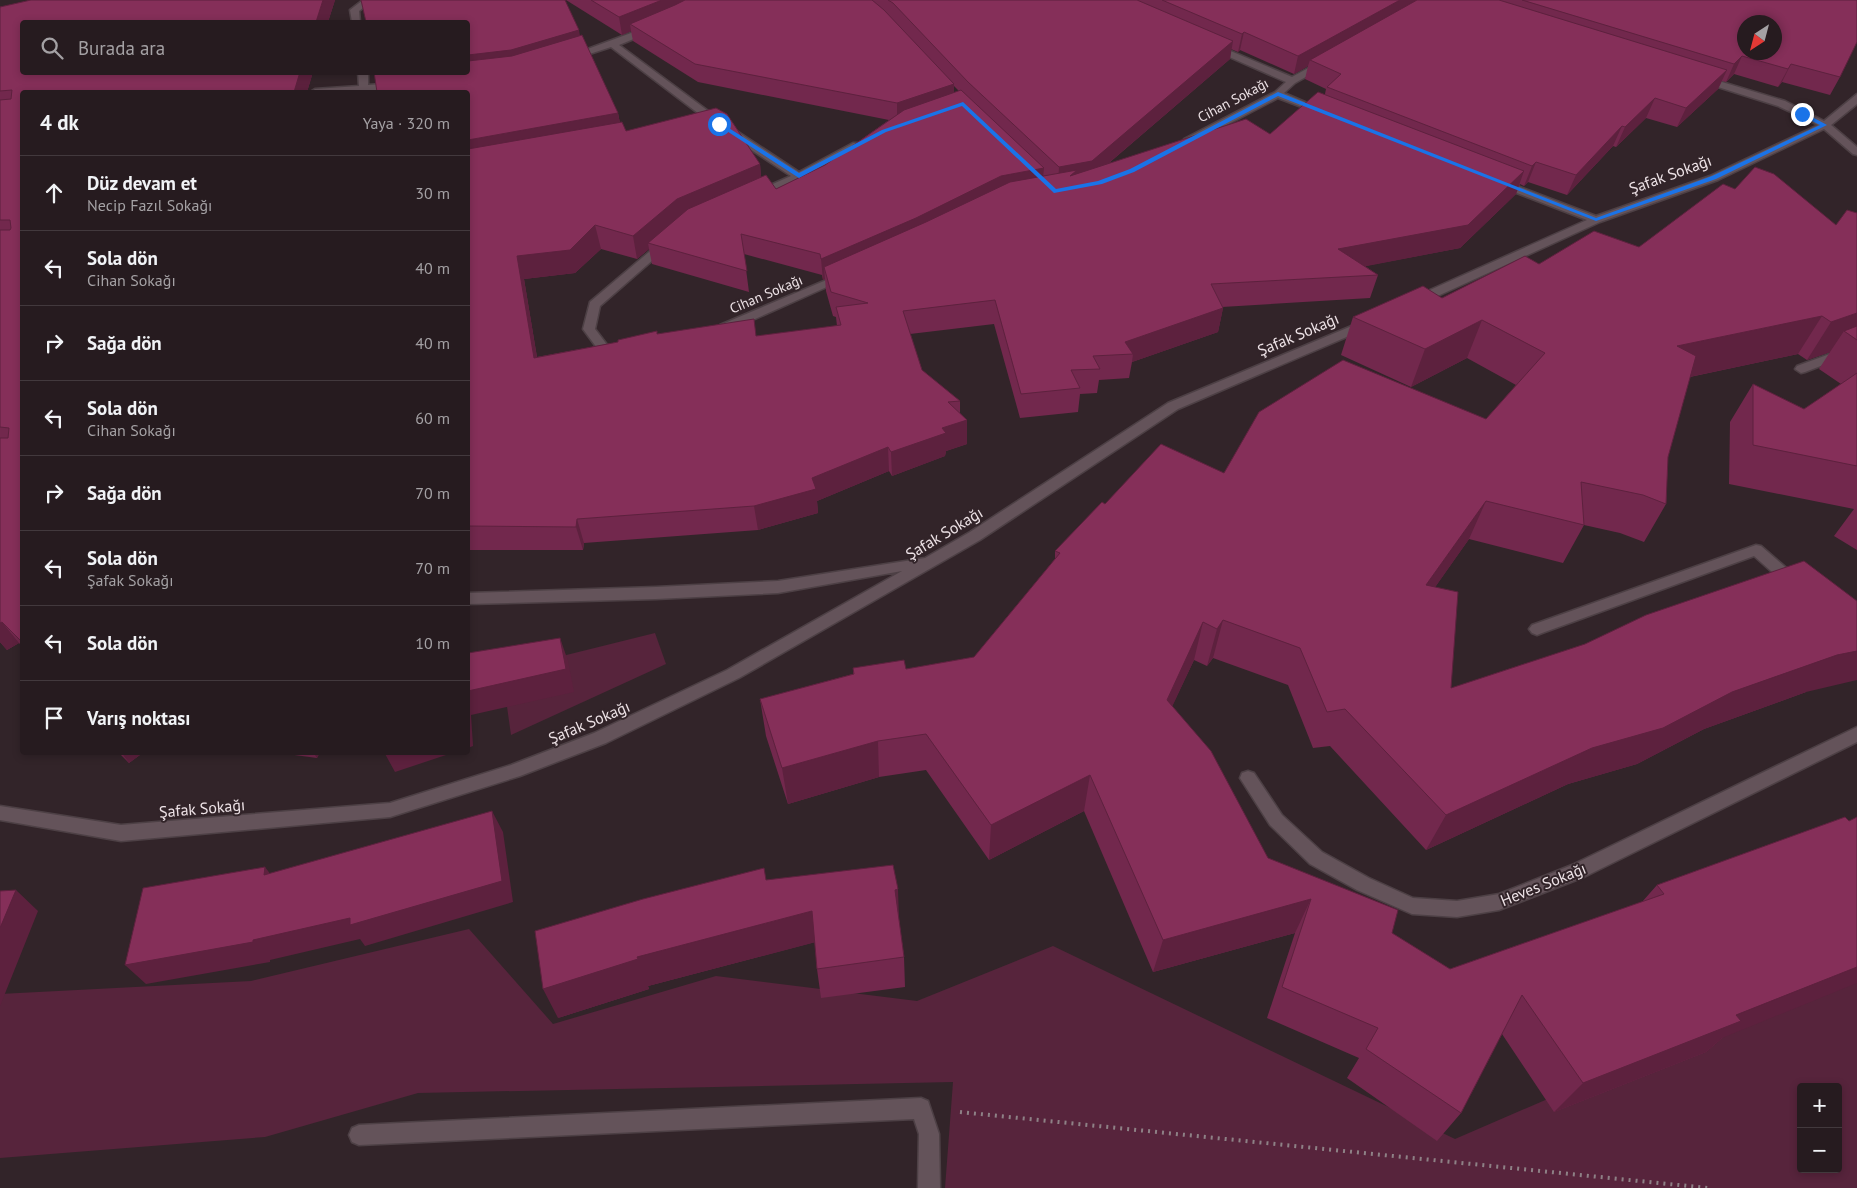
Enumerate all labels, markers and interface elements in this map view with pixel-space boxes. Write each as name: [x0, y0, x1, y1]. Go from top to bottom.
north arrow: [1737, 15, 1782, 60]
search box: [20, 20, 470, 75]
icon: search: [38, 34, 66, 62]
text: Burada ara: [78, 36, 165, 60]
street label: Cihan Sokağı: [1195, 74, 1271, 126]
route end: [1791, 103, 1814, 126]
text: 4 dk: [40, 109, 79, 136]
text: Yaya · 320 m: [363, 113, 450, 133]
route start: [708, 113, 731, 136]
street label: Şafak Sokağı: [1626, 150, 1714, 198]
text: Düz devam et: [87, 171, 197, 195]
icon: ahead: [40, 179, 68, 207]
text: 30 m: [415, 183, 450, 203]
text: Necip Fazıl Sokağı: [87, 195, 212, 215]
text: Sola dön: [87, 246, 158, 270]
icon: left: [40, 254, 68, 282]
text: 40 m: [415, 258, 450, 278]
text: Cihan Sokağı: [87, 270, 176, 290]
street label: Cihan Sokağı: [727, 271, 805, 317]
street label: Şafak Sokağı: [1254, 308, 1342, 360]
icon: right: [40, 329, 68, 357]
text: Sağa dön: [87, 331, 162, 355]
text: 40 m: [415, 333, 450, 353]
text: Sola dön: [87, 396, 158, 420]
icon: left: [40, 404, 68, 432]
text: 60 m: [415, 408, 450, 428]
text: Cihan Sokağı: [87, 420, 176, 440]
icon: right: [40, 479, 68, 507]
text: Sağa dön: [87, 481, 162, 505]
text: 70 m: [415, 483, 450, 503]
street label: Şafak Sokağı: [902, 502, 986, 564]
text: Sola dön: [87, 546, 158, 570]
icon: left: [40, 554, 68, 582]
text: 70 m: [415, 558, 450, 578]
text: Şafak Sokağı: [87, 570, 173, 590]
icon: left: [40, 629, 68, 657]
text: Sola dön: [87, 631, 158, 655]
text: 10 m: [415, 633, 450, 653]
street label: Şafak Sokağı: [545, 696, 633, 748]
icon: arrive: [40, 704, 68, 732]
text: Varış noktası: [87, 706, 190, 730]
street label: Şafak Sokağı: [158, 794, 246, 822]
street label: Heves Sokağı: [1497, 858, 1589, 910]
map controls: [1797, 1083, 1842, 1173]
button: +: [1797, 1083, 1842, 1128]
button: −: [1797, 1128, 1842, 1173]

